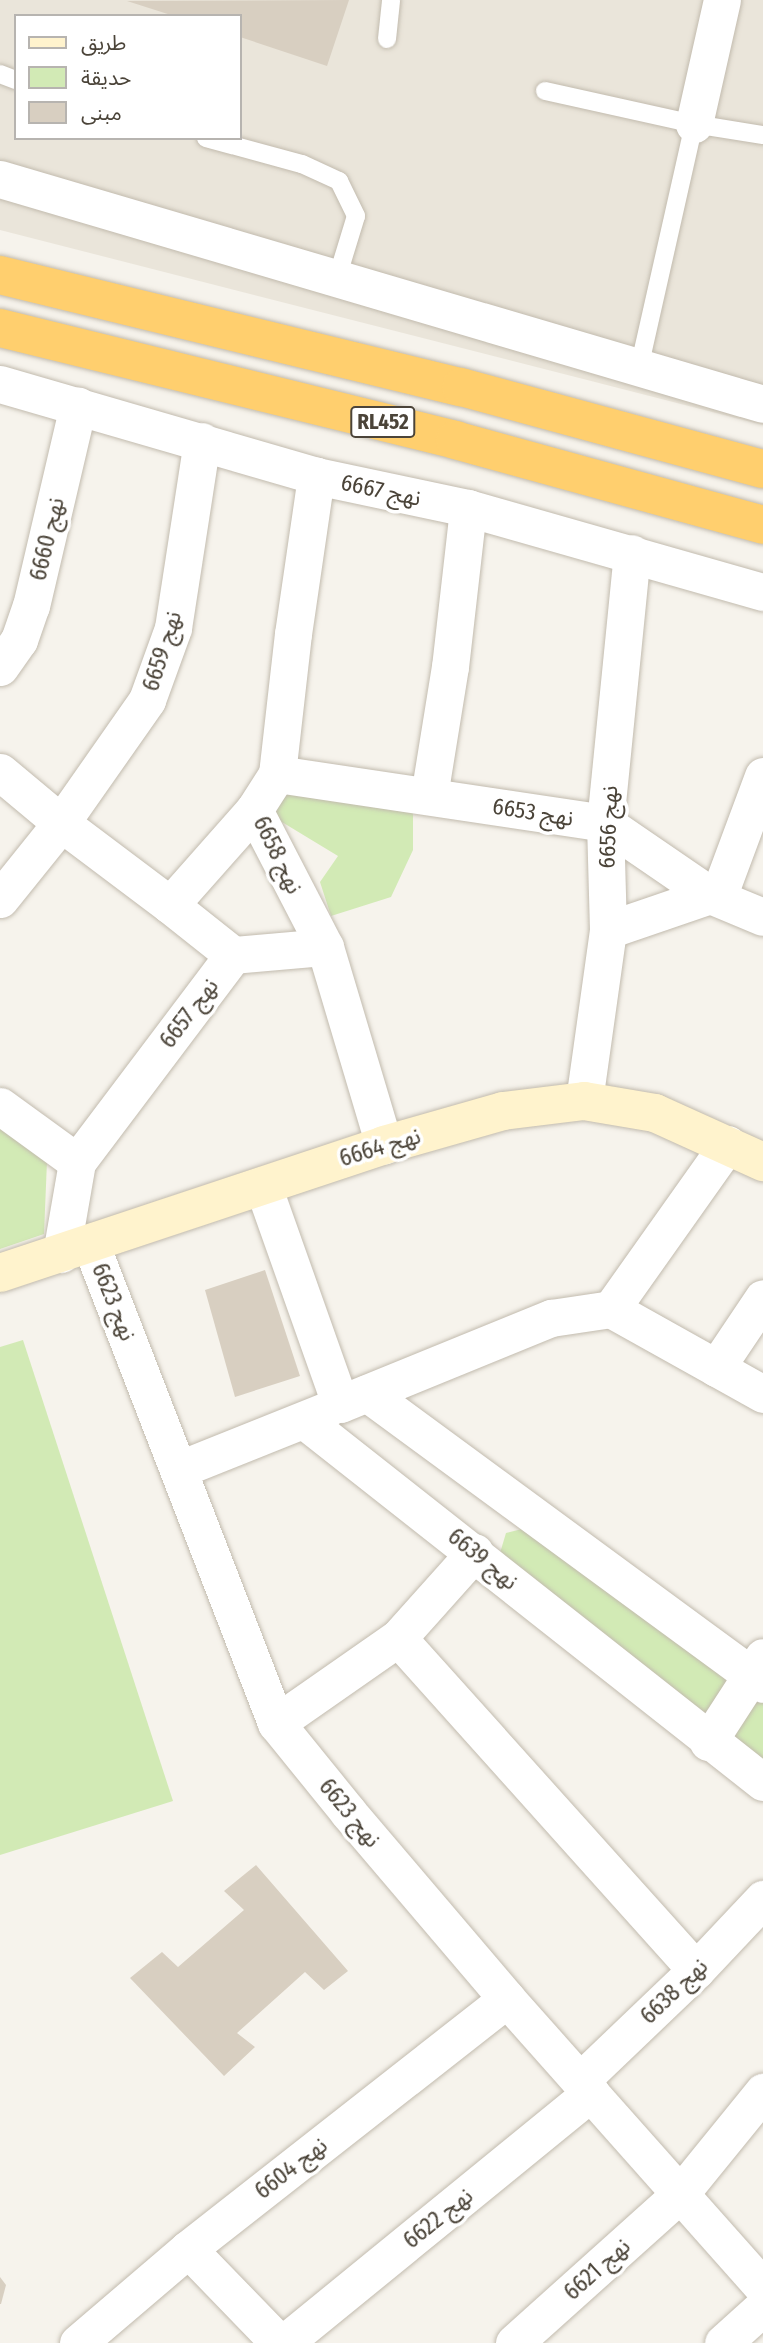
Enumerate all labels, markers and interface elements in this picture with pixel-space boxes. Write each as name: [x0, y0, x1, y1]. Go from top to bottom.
legend: [14, 14, 242, 140]
text: طريق: [81, 30, 126, 56]
text: حديقة: [81, 65, 131, 91]
text: مبنى: [81, 100, 122, 126]
road number: RL452: [350, 404, 416, 440]
street label: نهج 6667: [338, 468, 424, 512]
street label: نهج 6660: [24, 495, 70, 583]
street label: نهج 6659: [137, 608, 187, 694]
street label: نهج 6656: [593, 785, 623, 869]
street label: نهج 6653: [491, 792, 575, 832]
street label: نهج 6658: [247, 812, 309, 898]
street label: نهج 6657: [154, 973, 224, 1053]
street label: نهج 6664: [336, 1122, 424, 1172]
street label: نهج 6623: [86, 1259, 142, 1345]
street label: نهج 6639: [442, 1522, 524, 1596]
street label: نهج 6623: [313, 1773, 387, 1853]
street label: نهج 6638: [635, 1952, 713, 2030]
street label: نهج 6604: [249, 2131, 333, 2205]
street label: نهج 6622: [398, 2182, 478, 2254]
street label: نهج 6621: [558, 2232, 636, 2306]

